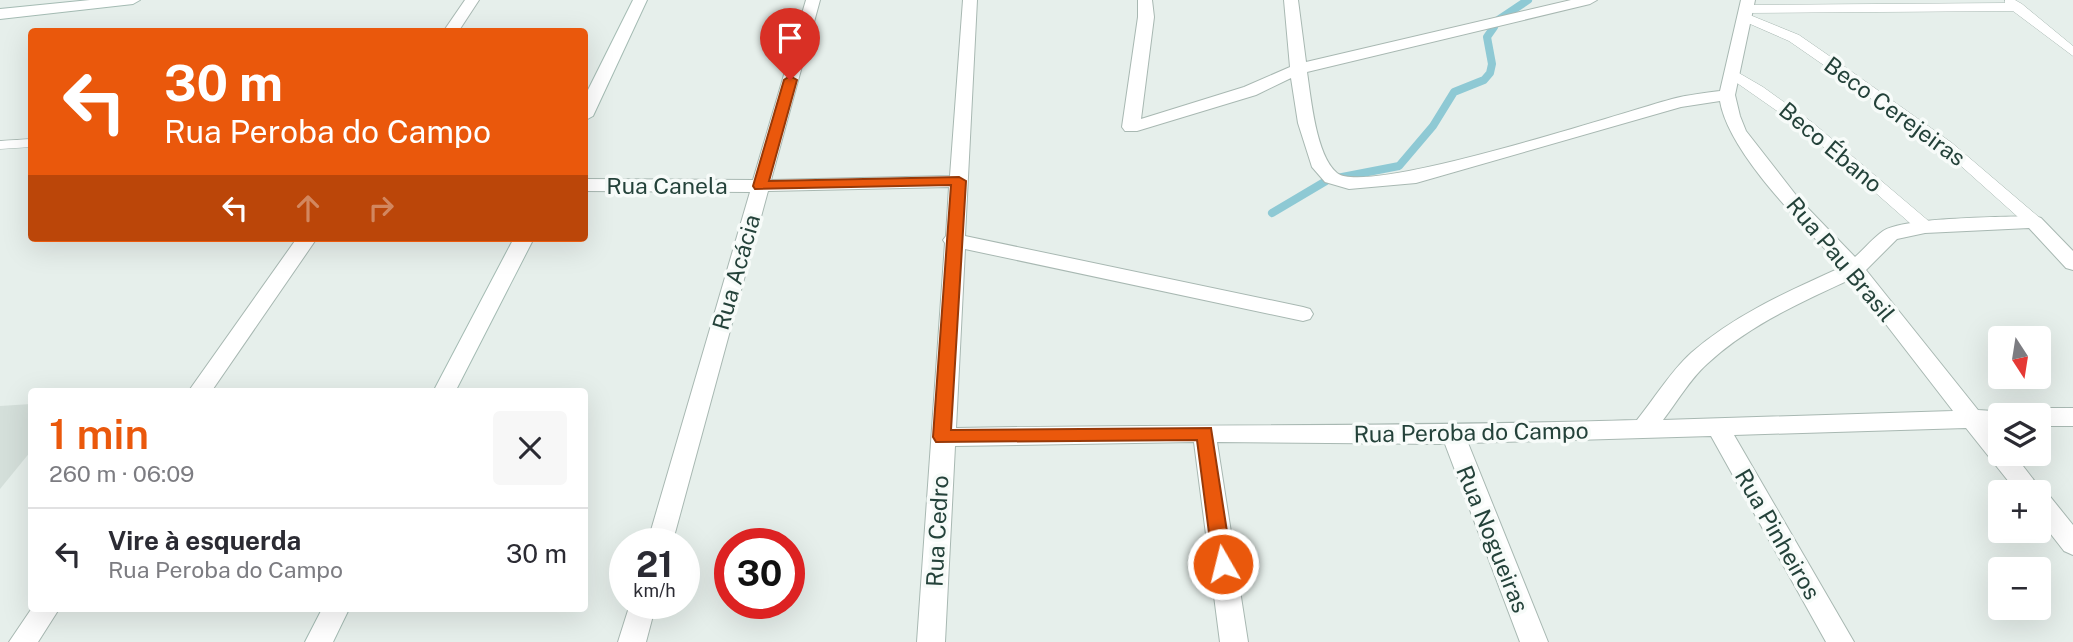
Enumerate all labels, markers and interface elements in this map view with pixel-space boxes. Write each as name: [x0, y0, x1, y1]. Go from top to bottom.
pin: [760, 8, 820, 80]
icon: arrive: [771, 19, 809, 57]
street label: Beco Cerejeiras: [1819, 51, 1971, 171]
text: 30 m: [164, 54, 283, 112]
icon: left: [49, 56, 140, 147]
street label: Beco Ébano: [1774, 96, 1888, 198]
text: Rua Peroba do Campo: [164, 113, 491, 150]
street label: Rua Canela: [606, 172, 728, 199]
icon: left: [216, 189, 254, 227]
icon: ahead: [289, 189, 327, 227]
icon: right: [362, 189, 400, 227]
street label: Rua Pau Brasil: [1781, 191, 1901, 327]
street label: Rua Acácia: [707, 211, 765, 333]
north arrow: [1988, 326, 2051, 388]
map controls: [1988, 326, 2051, 620]
button: layers: [1988, 403, 2051, 466]
text: 1 min: [49, 409, 149, 458]
button: close: [493, 411, 567, 485]
street label: Rua Peroba do Campo: [1353, 416, 1589, 448]
text: 260 m · 06:09: [49, 460, 194, 487]
street label: Rua Nogueiras: [1451, 462, 1535, 616]
street label: Rua Pinheiros: [1730, 464, 1826, 604]
street label: Rua Cedro: [921, 475, 953, 587]
button: +: [1988, 480, 2051, 543]
text: Vire à esquerda: [108, 525, 301, 556]
position arrow: [1186, 527, 1260, 601]
speed limit sign: 30: [714, 528, 805, 619]
icon: left: [49, 535, 87, 573]
text: 30 m: [506, 538, 567, 569]
text: 21: [636, 544, 673, 585]
text: Rua Peroba do Campo: [108, 556, 343, 583]
button: −: [1988, 557, 2051, 620]
text: km/h: [633, 580, 676, 601]

